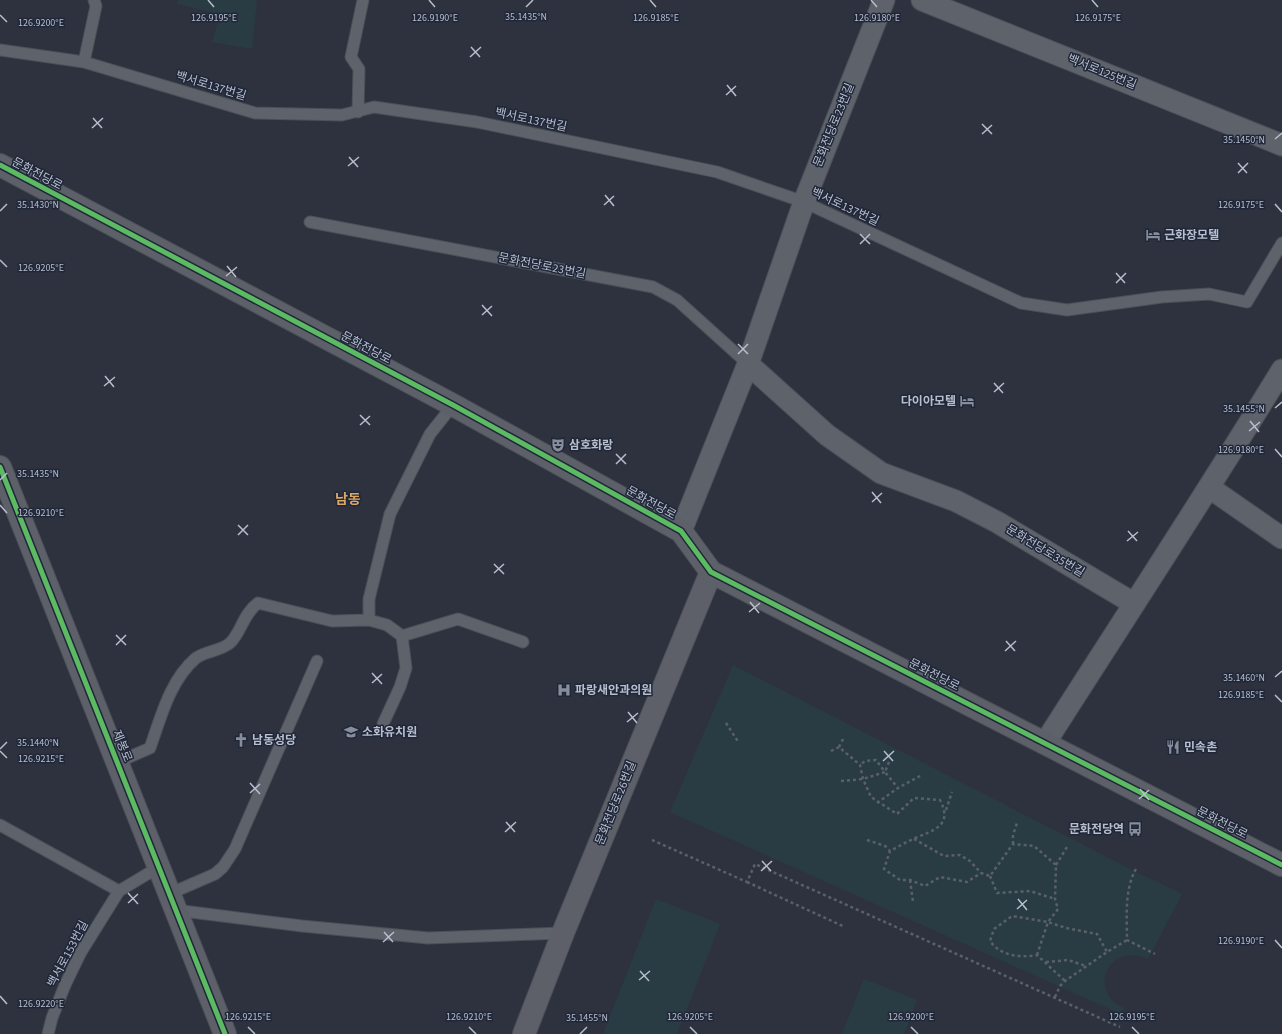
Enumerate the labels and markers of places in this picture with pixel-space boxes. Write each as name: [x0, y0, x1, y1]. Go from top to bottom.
hotel icon: 근화장모텔: [1145, 227, 1161, 243]
place label: 근화장모텔: [1164, 227, 1219, 244]
place label: 다이아모텔: [901, 393, 956, 410]
hotel icon: 다이아모텔: [959, 393, 975, 409]
theatre icon: 삼호화랑: [550, 437, 566, 453]
place label: 삼호화랑: [569, 437, 613, 454]
hospital icon: 파랑새안과의원: [556, 682, 572, 698]
place label: 파랑새안과의원: [575, 682, 652, 699]
school or university icon: 소화유치원: [343, 724, 359, 740]
place label: 소화유치원: [362, 724, 417, 741]
church icon: 남동성당: [233, 732, 249, 748]
place label: 남동성당: [252, 732, 296, 749]
restaurant icon: 민속촌: [1165, 739, 1181, 755]
place label: 민속촌: [1184, 739, 1217, 756]
place label: 문화전당역: [1069, 821, 1124, 838]
bus stop icon: 문화전당역: [1127, 821, 1143, 837]

